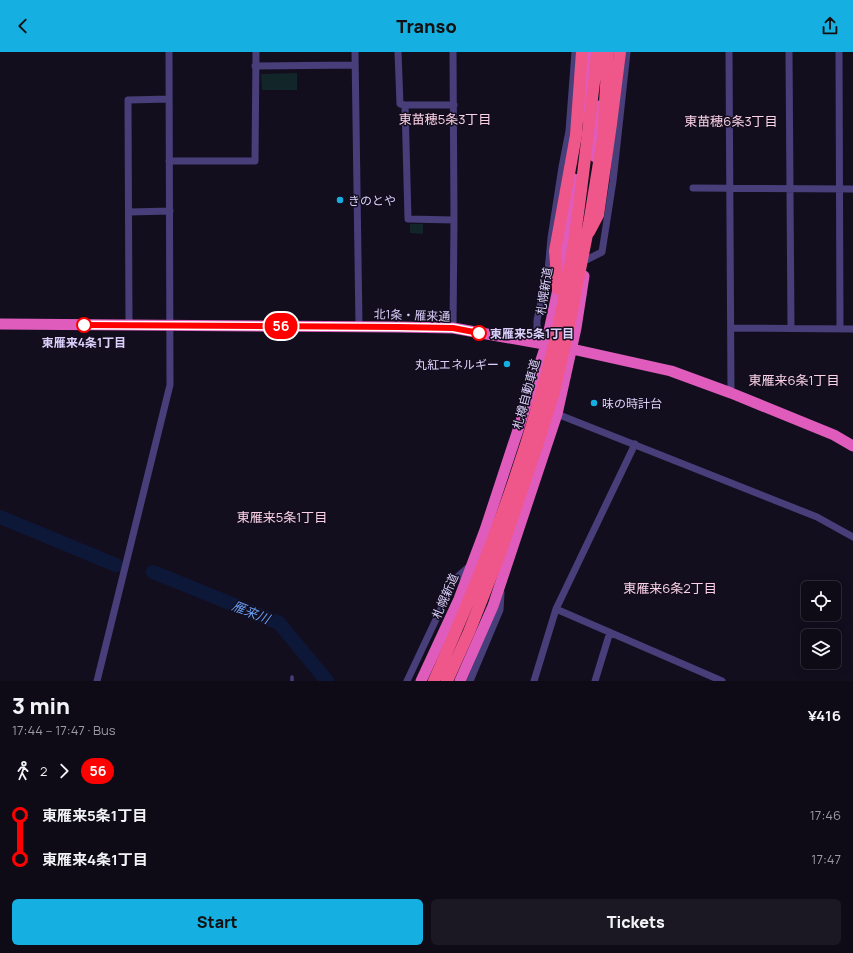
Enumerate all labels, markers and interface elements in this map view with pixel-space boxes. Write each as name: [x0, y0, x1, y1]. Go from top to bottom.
text: Transo: [396, 14, 457, 38]
icon: back: [12, 15, 34, 37]
icon: share: [819, 15, 841, 37]
district label: 東苗穂5条3丁目: [399, 110, 491, 128]
district label: 東苗穂6条3丁目: [684, 112, 778, 130]
place label: きのとや: [348, 192, 396, 209]
marker: きのとや: [335, 195, 345, 205]
street label: 札幌新道: [532, 266, 556, 316]
street label: 北1条・雁来通: [373, 305, 451, 325]
line badge: 56: [263, 313, 299, 339]
text: 56: [273, 316, 289, 335]
marker: 東雁来4条1丁目: [76, 317, 92, 333]
marker: 東雁来5条1丁目: [471, 325, 487, 341]
place label: 東雁来5条1丁目: [490, 325, 574, 342]
place label: 東雁来4条1丁目: [42, 334, 126, 351]
place label: 丸紅エネルギー: [415, 356, 499, 373]
street label: 札樽自動車道: [508, 357, 544, 431]
marker: 丸紅エネルギー: [502, 359, 512, 369]
district label: 東雁来6条1丁目: [748, 371, 840, 389]
place label: 味の時計台: [602, 395, 662, 412]
marker: 味の時計台: [589, 398, 599, 408]
district label: 東雁来5条1丁目: [237, 508, 327, 526]
street label: 札幌新道: [428, 571, 462, 621]
district label: 東雁来6条2丁目: [623, 579, 717, 597]
map controls: [801, 581, 841, 669]
button: locate: [801, 581, 841, 621]
water label: 雁来川: [230, 596, 274, 628]
button: layers: [801, 629, 841, 669]
text: 3 min: [12, 691, 70, 721]
text: ¥416: [808, 705, 841, 726]
text: 17:44 – 17:47 · Bus: [12, 721, 116, 739]
icon: walk: [12, 760, 34, 782]
icon: forward: [53, 760, 75, 782]
text: 56: [89, 761, 106, 780]
text: 2: [40, 762, 47, 780]
text: 東雁来5条1丁目: [42, 805, 147, 826]
text: 17:46: [810, 806, 841, 824]
text: 東雁来4条1丁目: [42, 849, 148, 870]
text: 17:47: [811, 850, 841, 868]
button: Start: [12, 899, 423, 945]
button: Tickets: [431, 899, 841, 945]

